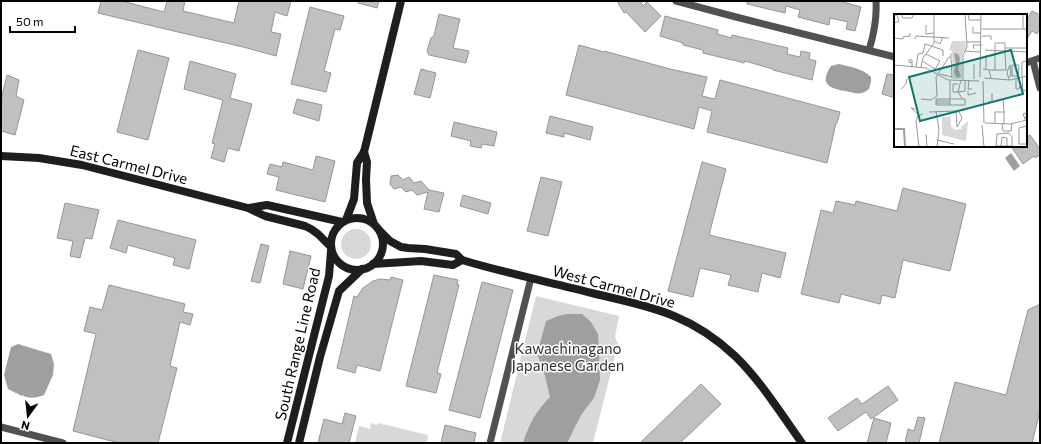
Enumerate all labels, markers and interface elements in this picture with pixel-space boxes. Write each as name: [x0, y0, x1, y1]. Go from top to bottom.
scale bar: [10, 8, 75, 34]
text: 50 m: [16, 14, 44, 28]
inset map: [894, 14, 1027, 147]
street label: East Carmel Drive: [68, 141, 190, 187]
street label: West Carmel Drive: [551, 261, 677, 311]
street label: South Range Line Road: [271, 266, 323, 422]
park label: Kawachinagano Japanese Garden: [512, 339, 624, 374]
north arrow: [8, 396, 48, 436]
text: N: [20, 419, 31, 433]

